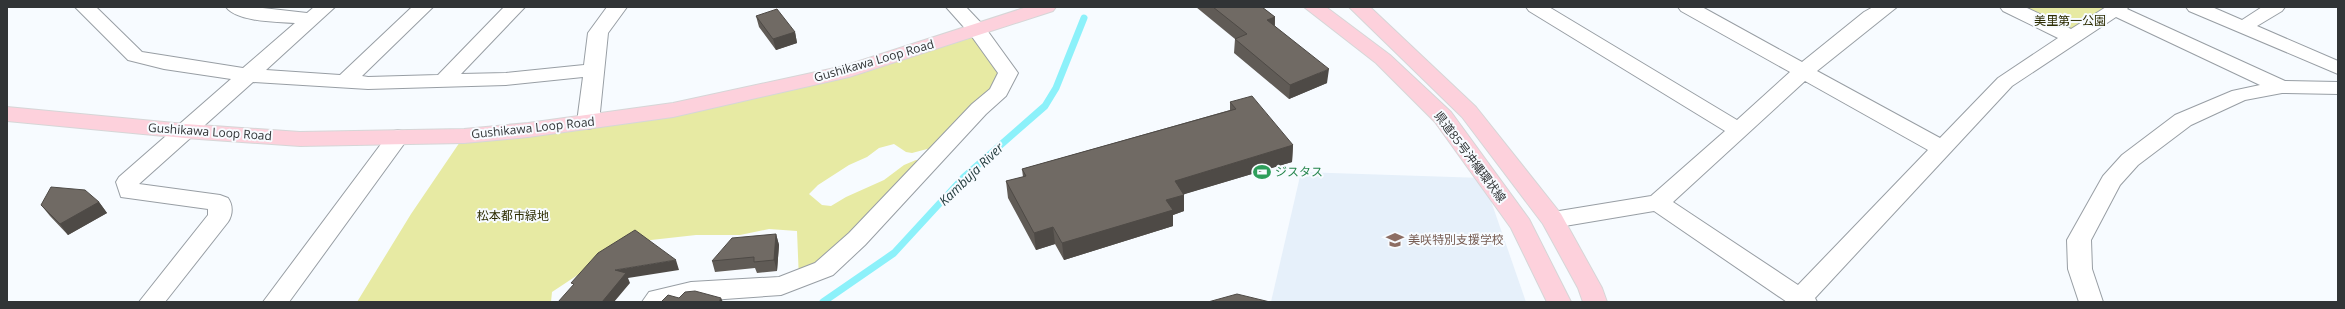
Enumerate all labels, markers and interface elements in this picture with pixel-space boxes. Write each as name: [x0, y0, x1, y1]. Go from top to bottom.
park label: 美里第一公園: [2034, 12, 2106, 29]
street label: Gushikawa Loop Road: [812, 35, 936, 86]
street label: 県道85号沖縄環状線: [1431, 108, 1510, 206]
street label: Gushikawa Loop Road: [470, 113, 596, 142]
street label: Gushikawa Loop Road: [148, 119, 273, 144]
water label: Kambuja River: [935, 138, 1008, 209]
sports icon: ジスタス: [1252, 162, 1272, 182]
place label: ジスタス: [1275, 163, 1323, 180]
park label: 松本都市緑地: [477, 207, 549, 224]
school or university icon: 美咲特別支援学校: [1385, 230, 1405, 250]
place label: 美咲特別支援学校: [1408, 231, 1504, 248]

